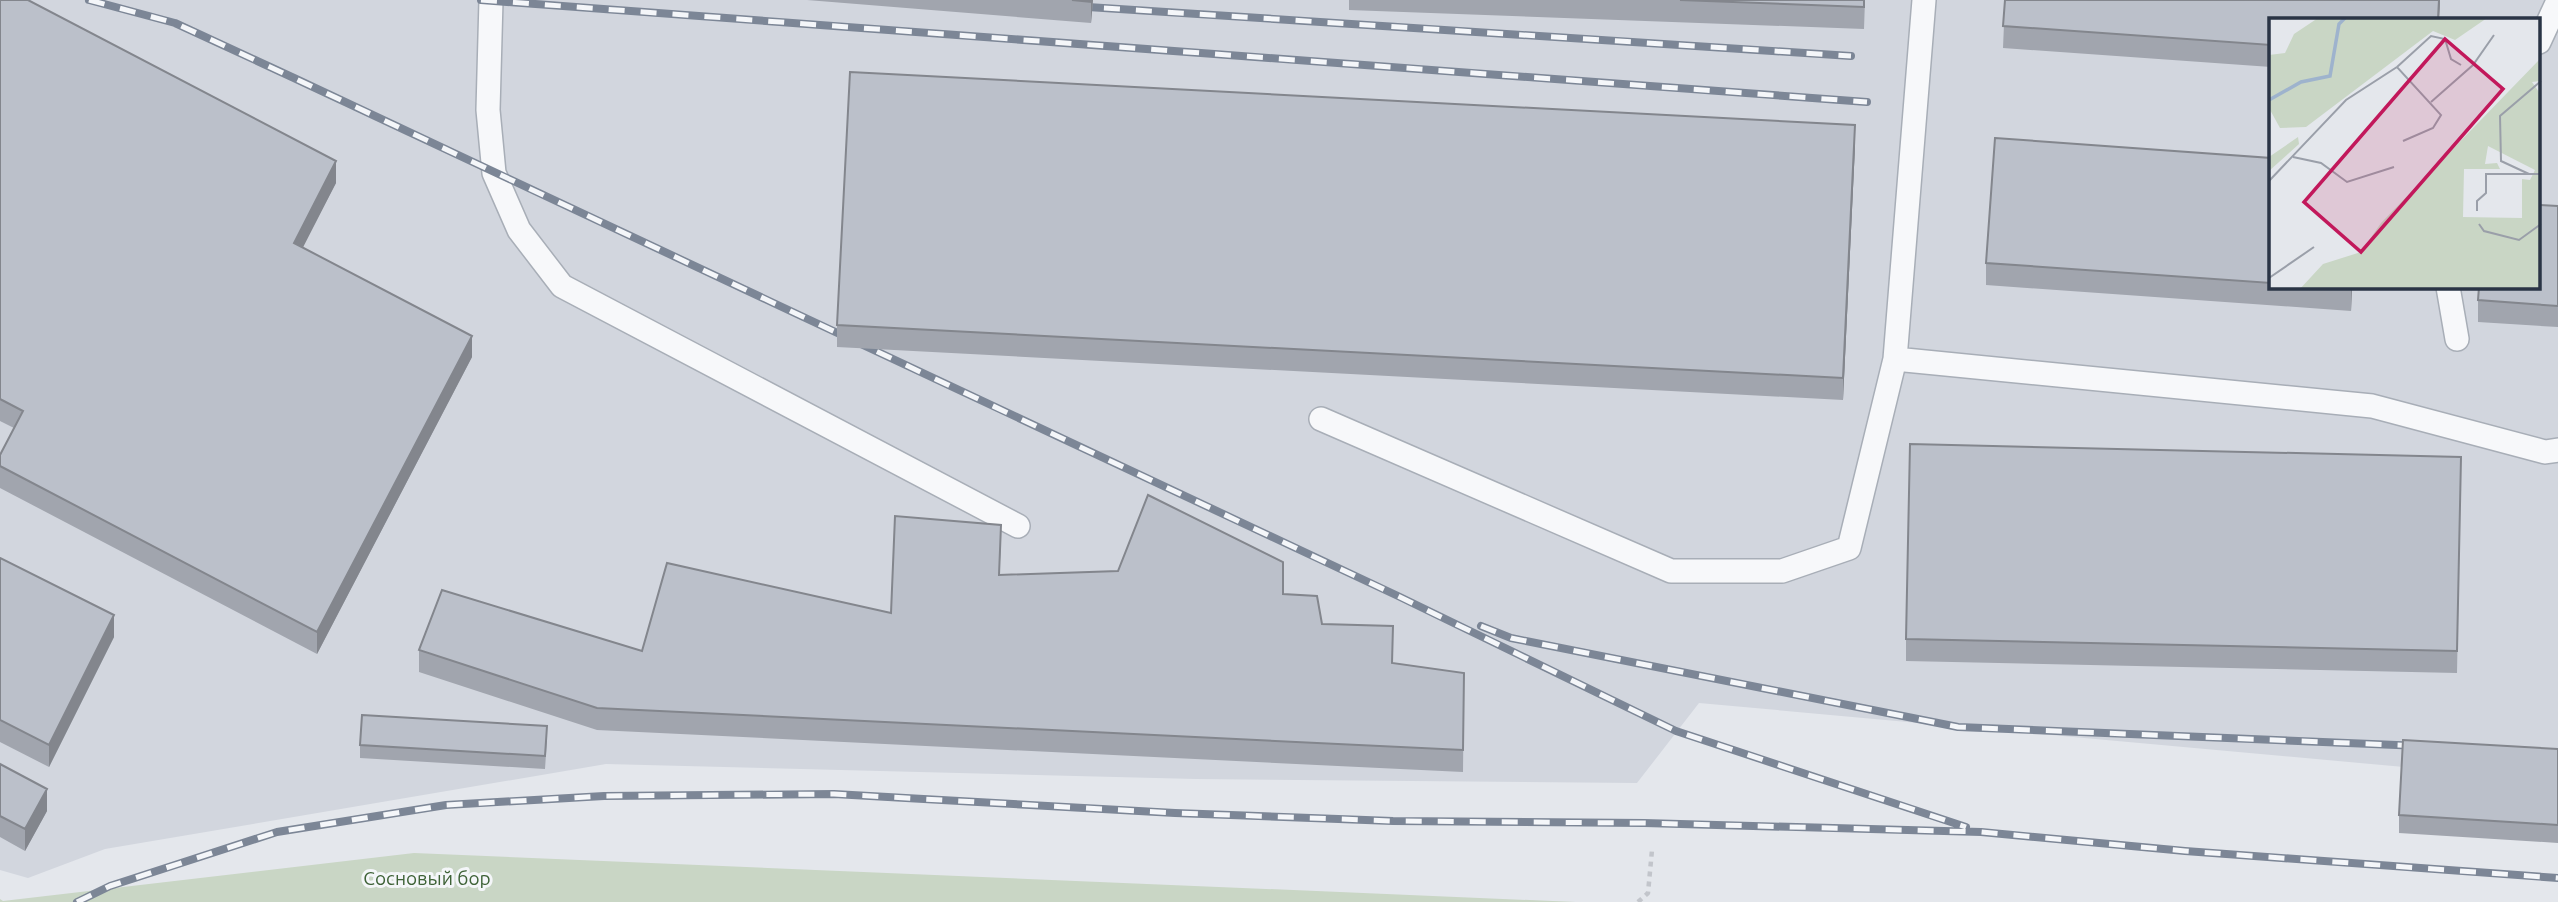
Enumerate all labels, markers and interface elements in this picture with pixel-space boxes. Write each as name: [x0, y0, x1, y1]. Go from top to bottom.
inset map: [2269, 18, 2540, 289]
park label: Сосновый бор: [363, 867, 491, 889]

